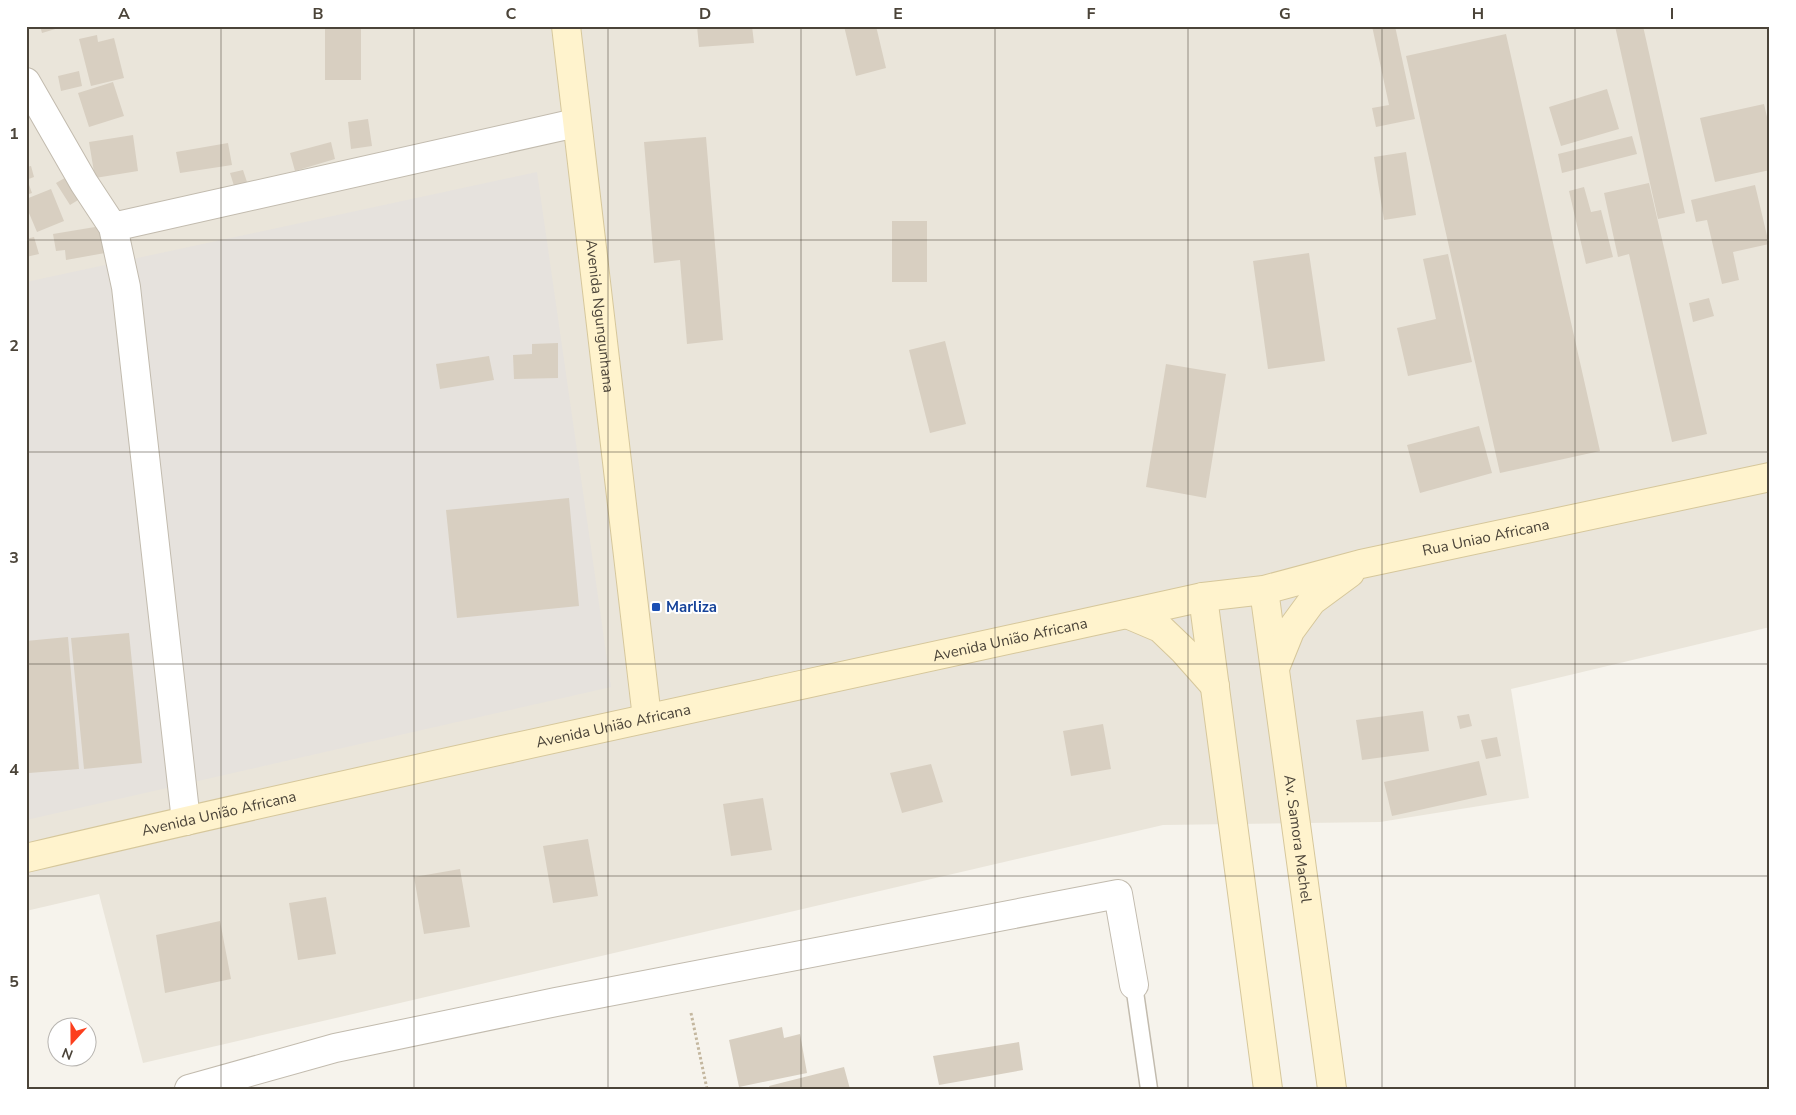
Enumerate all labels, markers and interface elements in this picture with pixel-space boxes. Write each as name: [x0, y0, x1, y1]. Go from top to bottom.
text: A: [118, 3, 130, 25]
text: B: [312, 3, 324, 25]
text: C: [506, 3, 517, 25]
text: D: [699, 3, 711, 25]
text: E: [893, 3, 903, 25]
text: F: [1087, 3, 1096, 25]
text: G: [1279, 3, 1291, 25]
text: H: [1472, 3, 1484, 25]
text: I: [1670, 3, 1674, 25]
text: 1: [9, 123, 19, 145]
street label: Avenida Ngungunhana: [581, 238, 619, 394]
text: 2: [9, 335, 19, 357]
street label: Rua Uniao Africana: [1420, 514, 1551, 561]
text: 3: [9, 547, 19, 569]
place label: Marliza: [666, 597, 717, 617]
marker: Marliza: [650, 601, 662, 613]
street label: Avenida União Africana: [931, 613, 1089, 666]
street label: Avenida União Africana: [534, 699, 693, 752]
text: 4: [9, 759, 19, 781]
street label: Av. Samora Machel: [1279, 773, 1317, 905]
street label: Avenida União Africana: [140, 786, 298, 841]
text: 5: [9, 971, 19, 993]
north arrow: [48, 1018, 98, 1068]
text: N: [59, 1043, 76, 1064]

